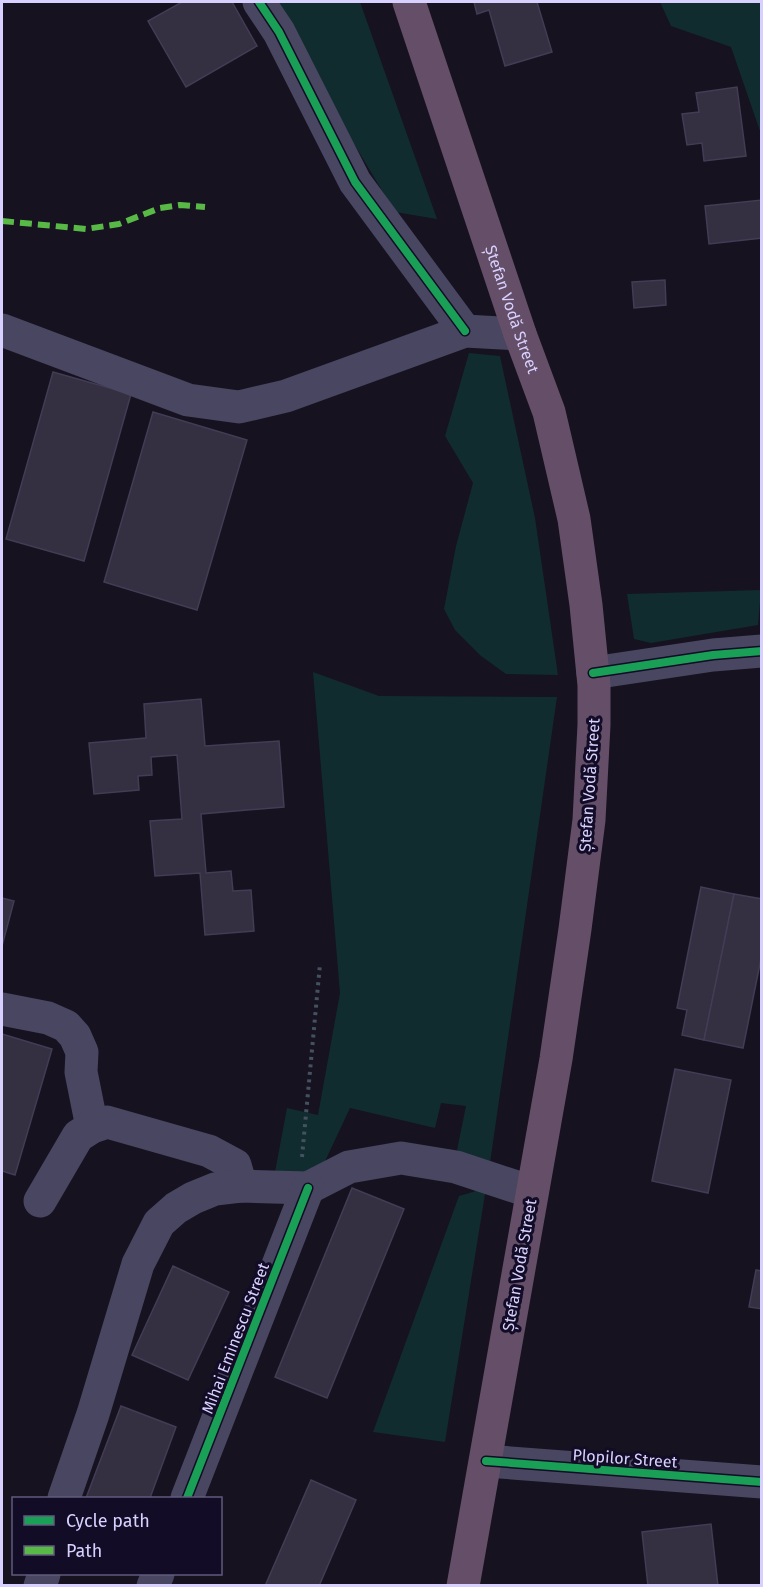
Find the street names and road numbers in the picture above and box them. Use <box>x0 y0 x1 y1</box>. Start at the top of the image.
street label: Ștefan Vodă Street <box>480 243 543 376</box>
street label: Ștefan Vodă Street <box>575 717 605 853</box>
street label: Ștefan Vodă Street <box>498 1197 542 1333</box>
street label: Mihai Eminescu Street <box>198 1260 273 1416</box>
street label: Plopilor Street <box>572 1445 678 1472</box>

